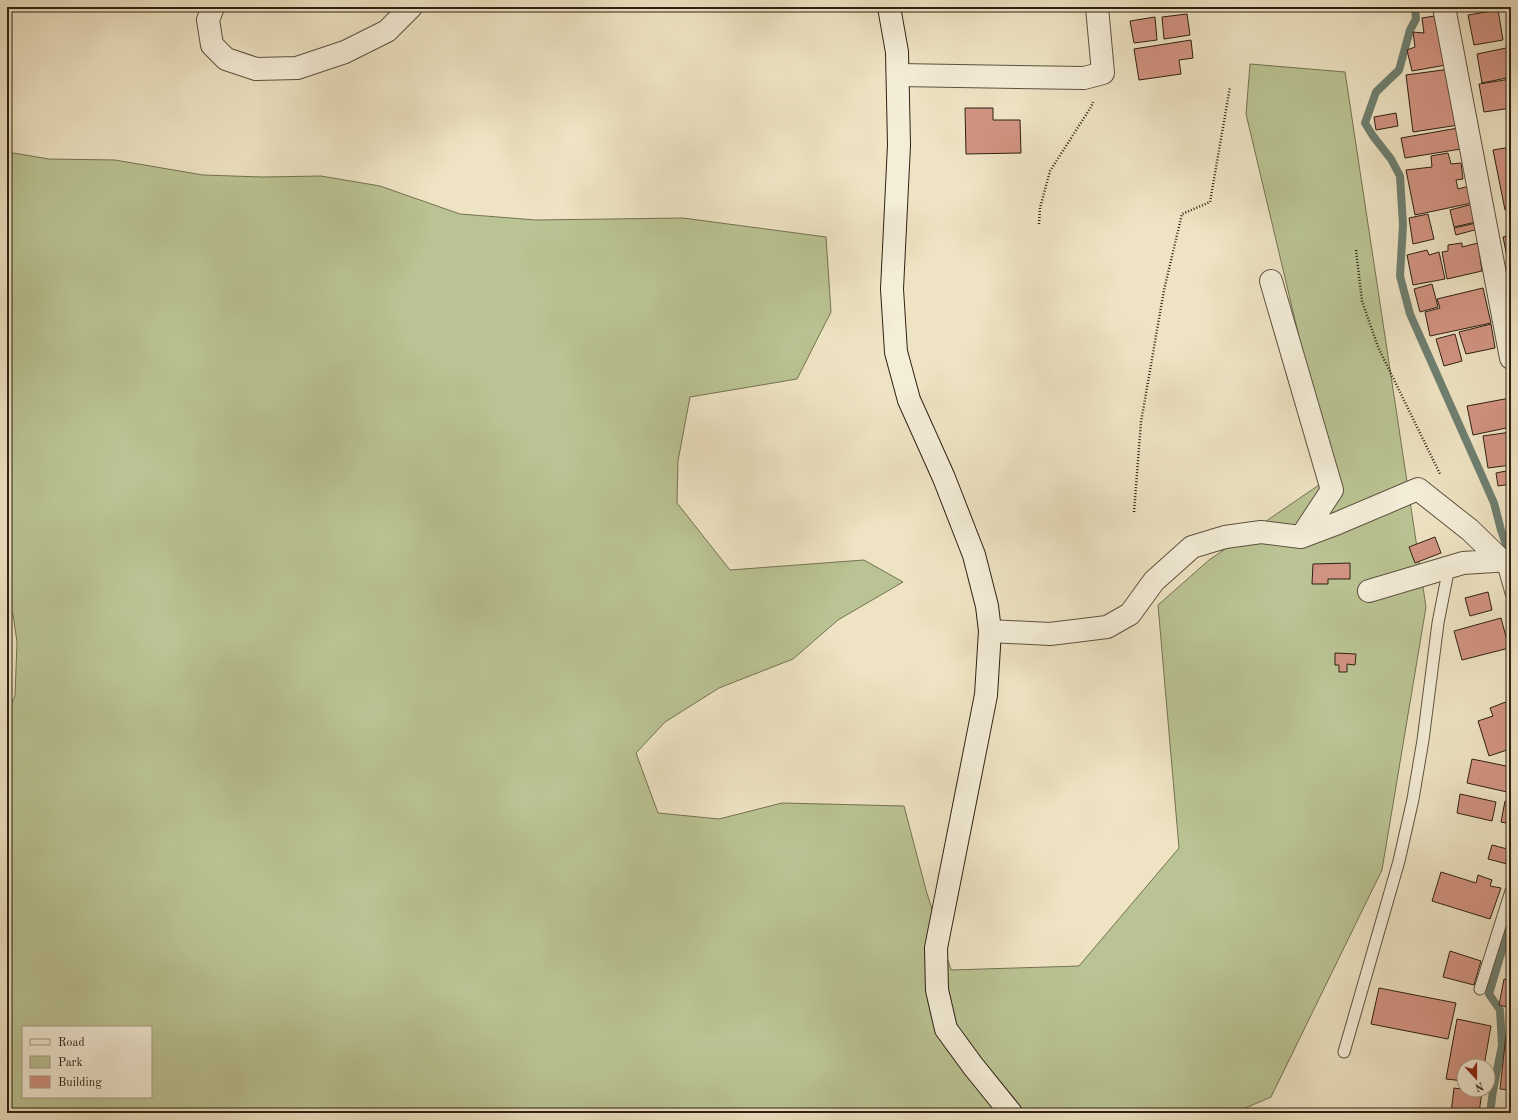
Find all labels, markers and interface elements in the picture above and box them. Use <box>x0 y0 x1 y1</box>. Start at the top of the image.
legend <box>22 1026 152 1098</box>
text: Road <box>58 1037 85 1049</box>
text: Park <box>58 1057 83 1069</box>
north arrow <box>1456 1058 1496 1098</box>
text: Building <box>58 1077 102 1089</box>
text: N <box>1473 1079 1485 1093</box>

